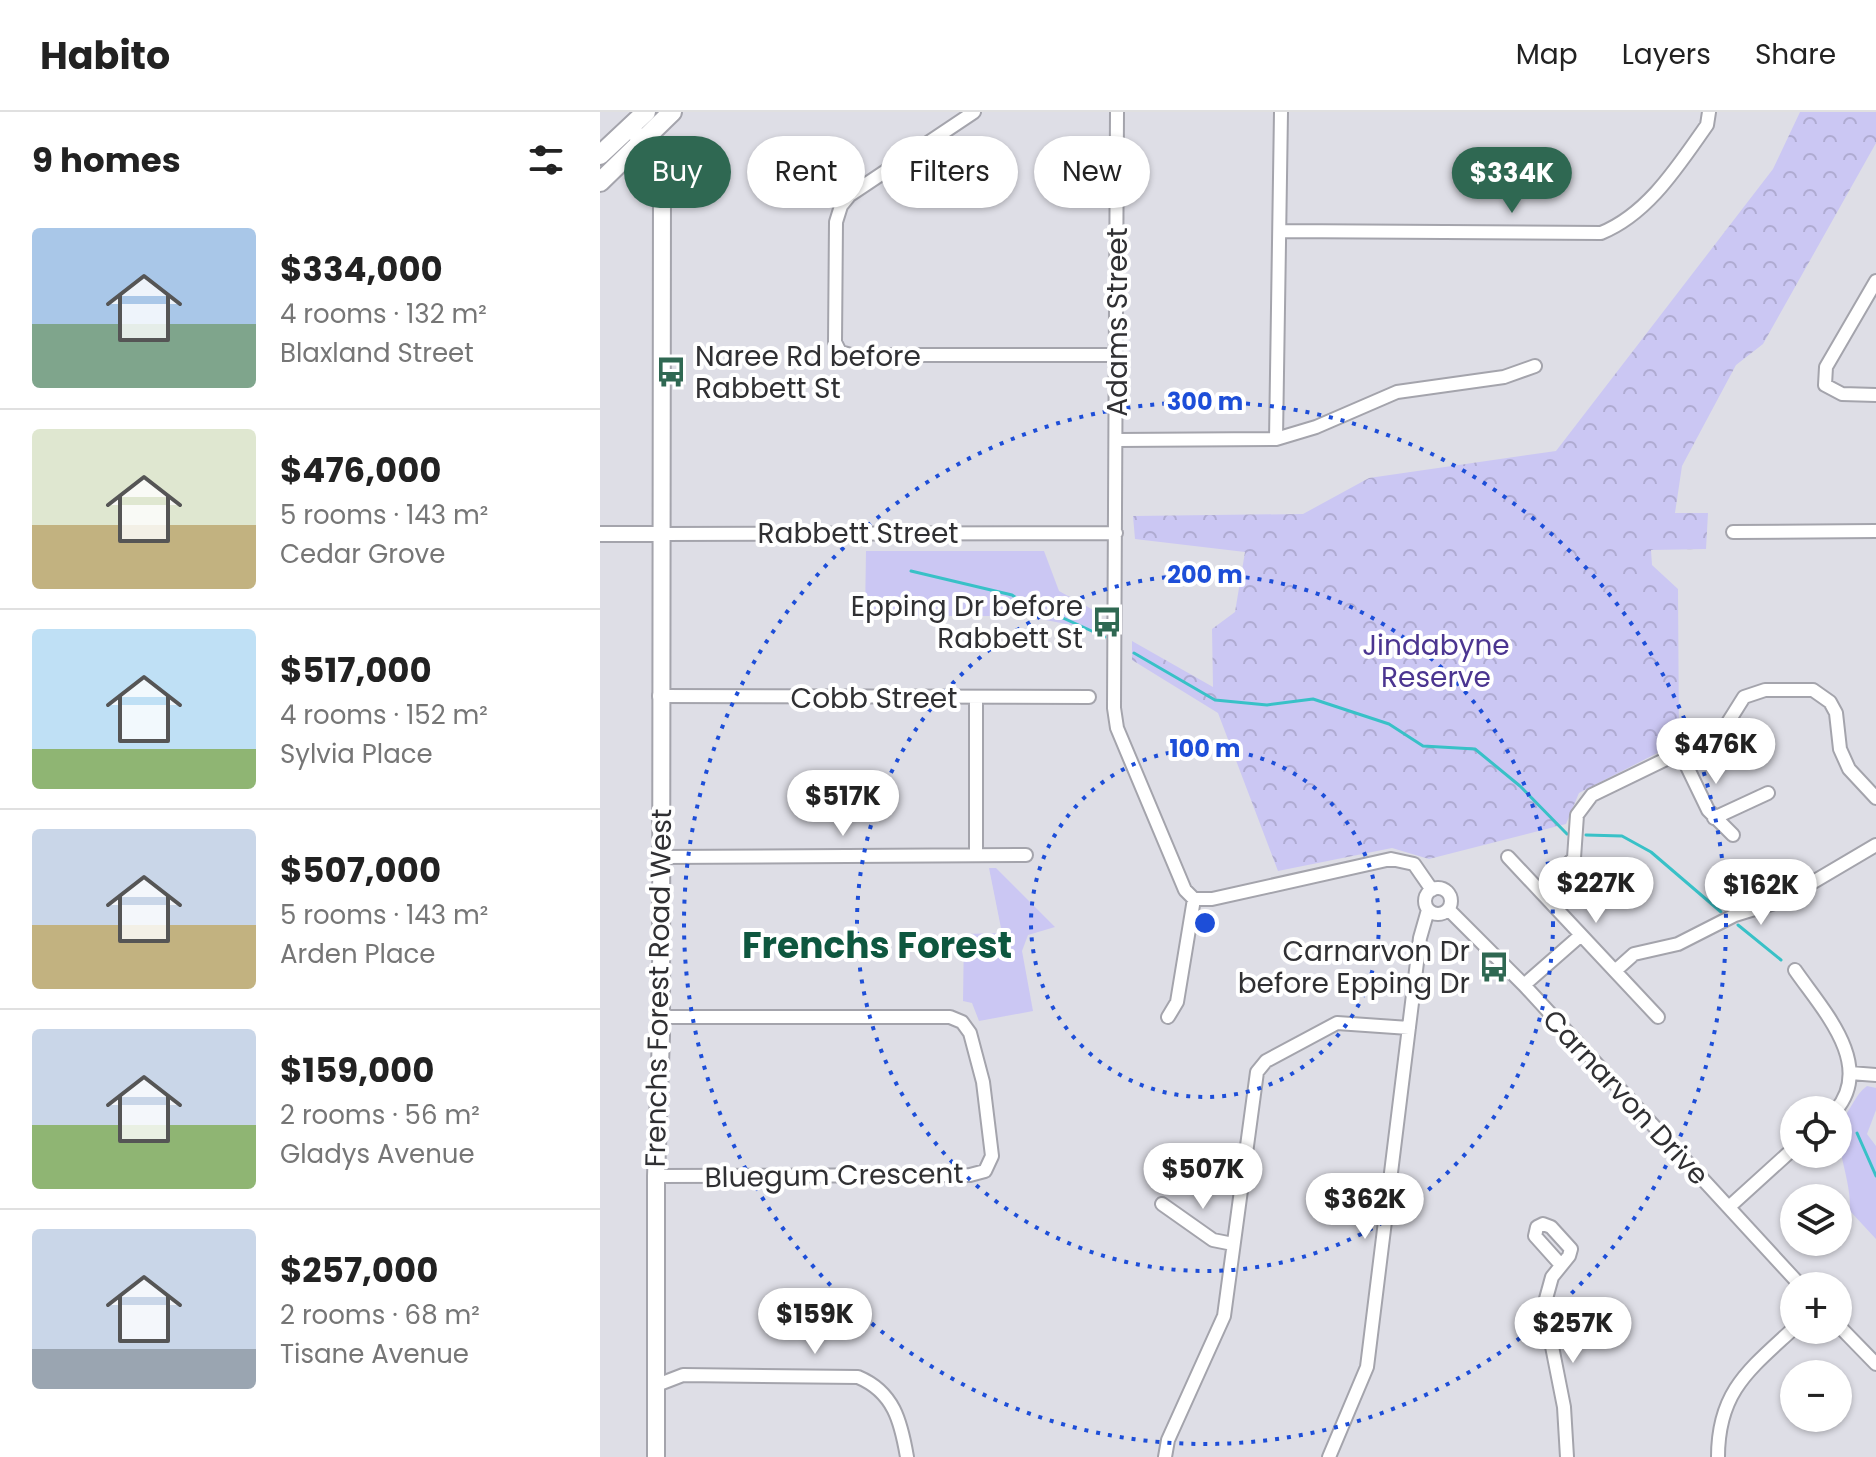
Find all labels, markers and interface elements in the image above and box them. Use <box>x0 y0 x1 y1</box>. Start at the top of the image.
text: Habito <box>40 29 170 82</box>
text: Map <box>1516 35 1578 74</box>
text: Layers <box>1622 35 1711 74</box>
text: Share <box>1755 35 1836 74</box>
text: 9 homes <box>32 136 181 184</box>
chip: Buy <box>624 136 731 208</box>
chip: Rent <box>747 136 865 208</box>
chip: Filters <box>881 136 1018 208</box>
chip: New <box>1034 136 1150 208</box>
icon: filters <box>524 138 568 182</box>
pin: $334K <box>1456 147 1568 215</box>
text: $334K <box>1470 155 1554 191</box>
street label: Adams Street <box>1098 227 1137 417</box>
text: $334,000 <box>280 245 443 293</box>
icon: home <box>96 260 192 356</box>
text: 4 rooms · 132 m² <box>280 296 487 332</box>
text: Blaxland Street <box>280 335 474 371</box>
place label: Naree Rd before Rabbett St <box>695 337 921 408</box>
bus stop icon: Naree Rd before Rabbett St <box>654 355 688 389</box>
text: 300 m <box>1167 385 1243 418</box>
text: $476,000 <box>280 446 442 494</box>
icon: home <box>96 461 192 557</box>
text: 5 rooms · 143 m² <box>280 497 488 533</box>
street label: Rabbett Street <box>757 514 959 553</box>
text: Cedar Grove <box>280 536 445 572</box>
text: 200 m <box>1167 558 1243 591</box>
place label: Epping Dr before Rabbett St <box>851 587 1083 658</box>
bus stop icon: Epping Dr before Rabbett St <box>1090 605 1124 639</box>
park label: Jindabyne Reserve <box>1362 626 1510 697</box>
text: $517,000 <box>280 646 432 694</box>
icon: home <box>96 661 192 757</box>
street label: Cobb Street <box>791 679 957 718</box>
text: 4 rooms · 152 m² <box>280 697 488 733</box>
pin: $476K <box>1660 718 1772 786</box>
text: $476K <box>1674 726 1758 762</box>
text: 100 m <box>1170 732 1240 765</box>
text: Sylvia Place <box>280 736 433 772</box>
pin: $517K <box>787 770 899 838</box>
text: $517K <box>805 778 881 814</box>
street label: Frenchs Forest Road West <box>636 808 681 1168</box>
text: $507,000 <box>280 846 441 894</box>
pin: $227K <box>1540 857 1652 925</box>
pin: $162K <box>1705 859 1817 927</box>
icon: home <box>96 861 192 957</box>
text: $227K <box>1557 865 1635 901</box>
text: $162K <box>1723 867 1799 903</box>
text: 5 rooms · 143 m² <box>280 897 488 933</box>
centre of rings <box>1191 909 1219 937</box>
district label: Frenchs Forest <box>742 920 1012 971</box>
place label: Carnarvon Dr before Epping Dr <box>1238 932 1470 1003</box>
text: Arden Place <box>280 936 435 972</box>
bus stop icon: Carnarvon Dr before Epping Dr <box>1477 950 1511 984</box>
street label: Carnarvon Drive <box>1534 1001 1717 1194</box>
text: $159,000 <box>280 1046 434 1094</box>
icon: home <box>96 1061 192 1157</box>
map controls <box>1780 1096 1852 1432</box>
button: locate <box>1780 1096 1852 1168</box>
text: 2 rooms · 56 m² <box>280 1097 480 1133</box>
text: Gladys Avenue <box>280 1136 475 1172</box>
pin: $507K <box>1147 1143 1259 1211</box>
text: $507K <box>1162 1151 1245 1187</box>
street label: Bluegum Crescent <box>704 1154 964 1197</box>
pin: $362K <box>1309 1173 1421 1241</box>
text: $362K <box>1324 1181 1406 1217</box>
button: layers <box>1780 1184 1852 1256</box>
text: $257,000 <box>280 1246 438 1294</box>
icon: home <box>96 1261 192 1357</box>
button: + <box>1780 1272 1852 1344</box>
pin: $159K <box>759 1288 871 1356</box>
text: $159K <box>776 1296 854 1332</box>
text: 2 rooms · 68 m² <box>280 1297 480 1333</box>
pin: $257K <box>1517 1297 1629 1365</box>
text: $257K <box>1533 1305 1613 1341</box>
text: Tisane Avenue <box>280 1336 469 1372</box>
button: − <box>1780 1360 1852 1432</box>

